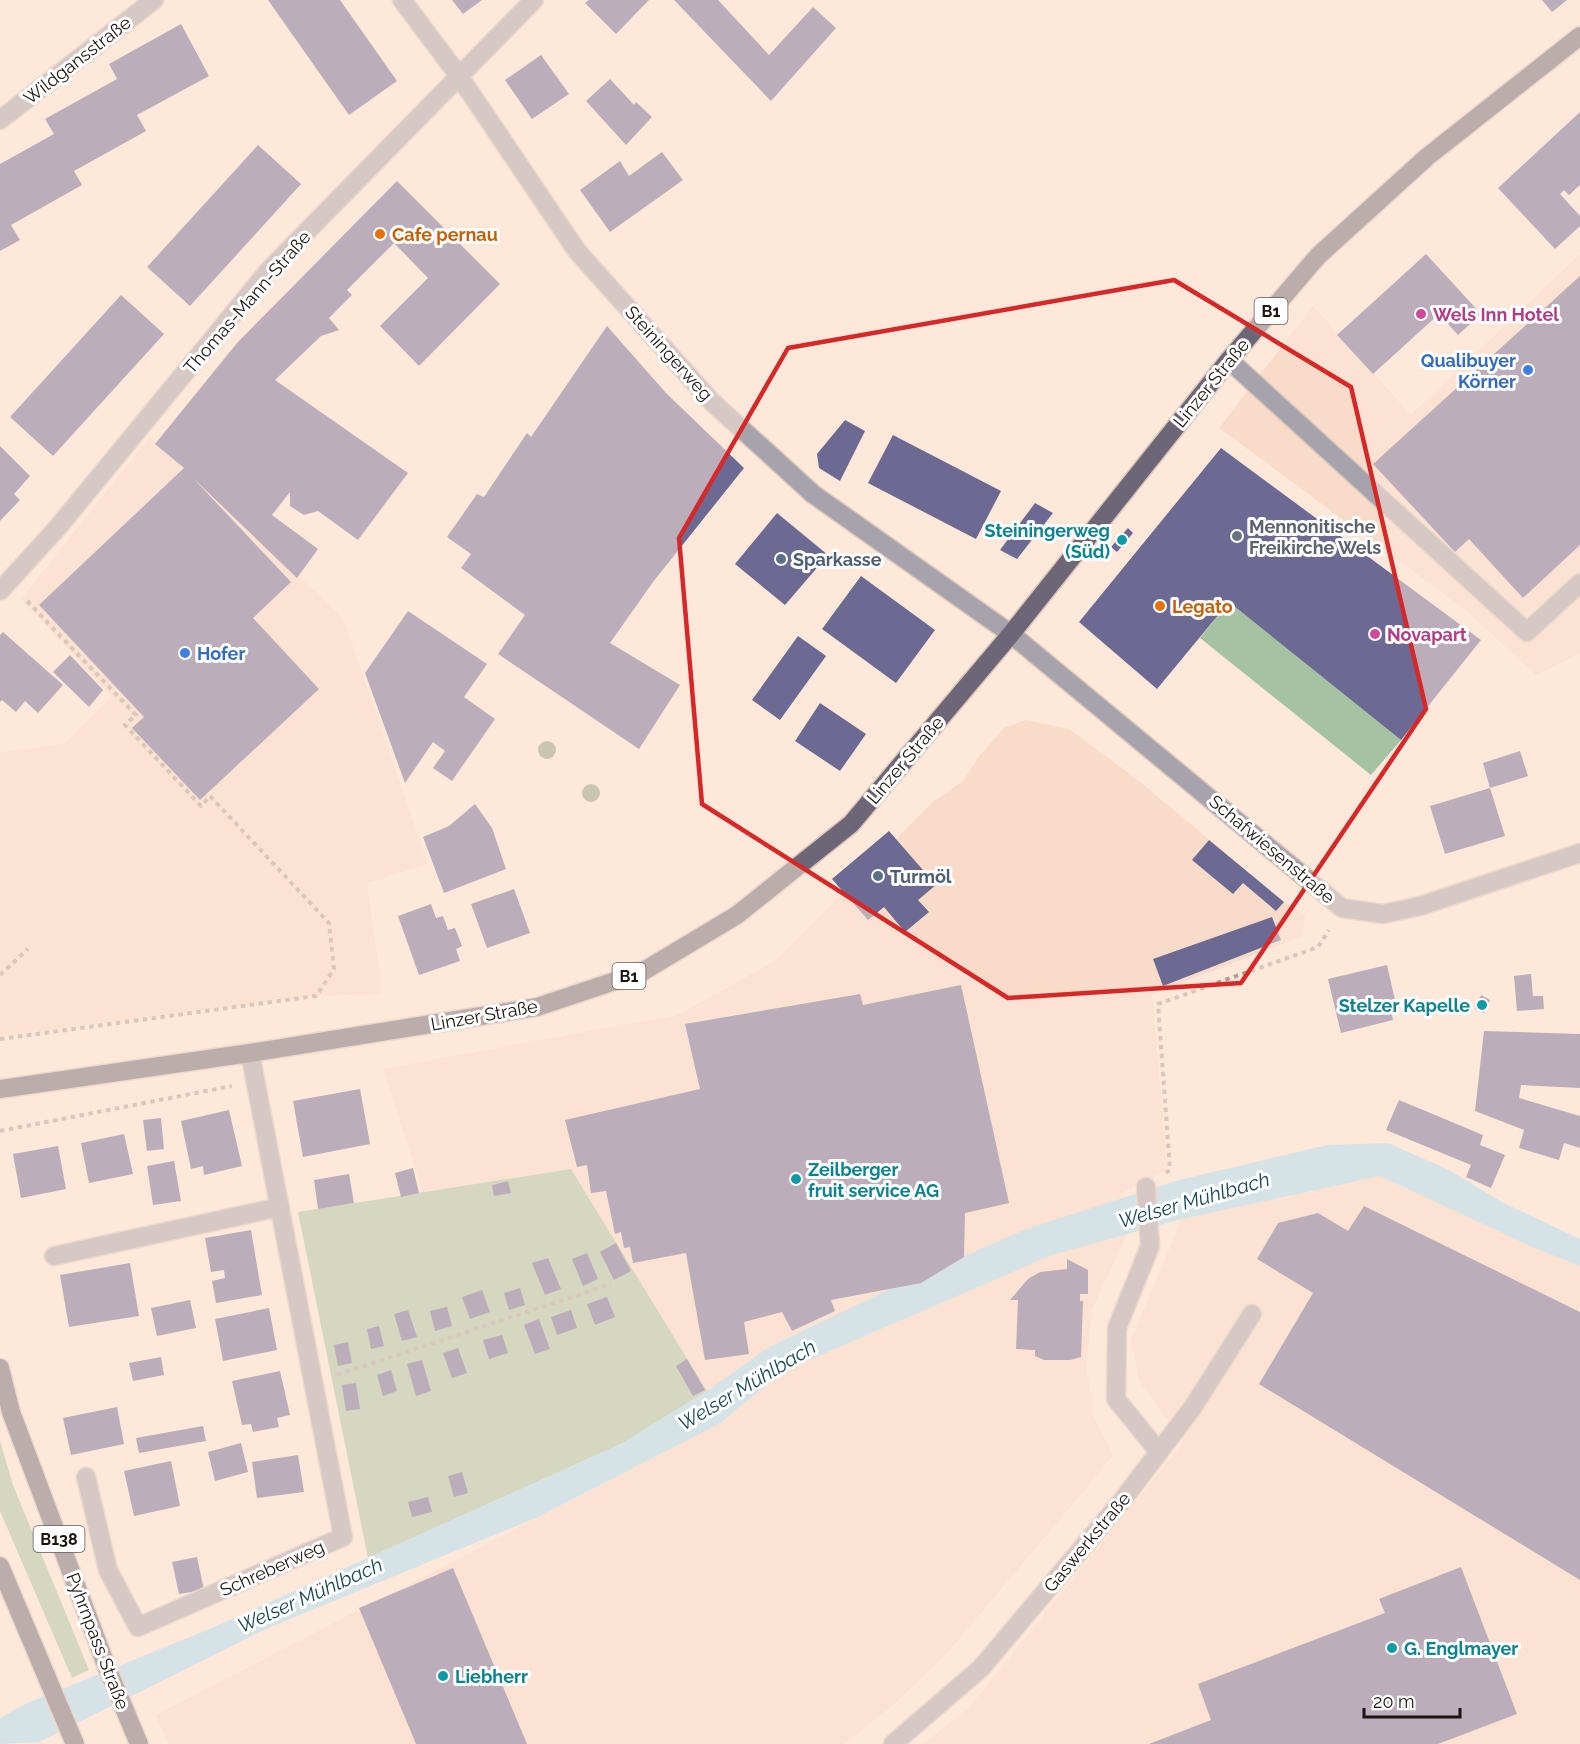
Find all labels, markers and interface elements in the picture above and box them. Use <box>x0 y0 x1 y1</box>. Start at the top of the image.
street label: Wildgansstraße <box>19 11 135 108</box>
place label: Cafe pernau <box>392 224 498 245</box>
street label: Thomas-Mann-Straße <box>179 226 315 378</box>
marker: Cafe pernau <box>373 227 387 241</box>
road number: B1 <box>1254 298 1288 324</box>
street label: Steiningerweg <box>621 301 717 405</box>
place label: Wels Inn Hotel <box>1433 304 1559 325</box>
marker: Wels Inn Hotel <box>1414 307 1428 321</box>
street label: Linzer Straße <box>1169 334 1253 432</box>
place label: Qualibuyer Körner <box>1421 350 1516 392</box>
marker: Qualibuyer Körner <box>1521 363 1535 377</box>
place label: Mennonitische Freikirche Wels <box>1249 516 1381 558</box>
place label: Steiningerweg (Süd) <box>985 520 1110 562</box>
marker: Mennonitische Freikirche Wels <box>1230 529 1244 543</box>
marker: Steiningerweg (Süd) <box>1115 533 1129 547</box>
place label: Sparkasse <box>793 549 882 570</box>
marker: Sparkasse <box>774 552 788 566</box>
place label: Legato <box>1172 596 1233 617</box>
marker: Legato <box>1153 599 1167 613</box>
place label: Novapart <box>1387 624 1467 645</box>
marker: Novapart <box>1368 627 1382 641</box>
place label: Hofer <box>197 643 245 664</box>
marker: Hofer <box>178 646 192 660</box>
street label: Linzer Straße <box>862 712 948 808</box>
street label: Schafwiesenstraße <box>1205 790 1339 908</box>
place label: Turmöl <box>890 866 952 887</box>
marker: Turmöl <box>871 869 885 883</box>
road number: B1 <box>612 963 646 989</box>
street label: Linzer Straße <box>429 995 539 1035</box>
place label: Stelzer Kapelle <box>1339 995 1470 1016</box>
marker: Stelzer Kapelle <box>1475 998 1489 1012</box>
place label: Zeilberger fruit service AG <box>808 1159 939 1201</box>
water label: Welser Mühlbach <box>1116 1167 1272 1233</box>
marker: Zeilberger fruit service AG <box>789 1172 803 1186</box>
water label: Welser Mühlbach <box>674 1334 820 1436</box>
street label: Gaswerkstraße <box>1039 1488 1135 1596</box>
road number: B138 <box>34 1526 84 1552</box>
street label: Schreberweg <box>217 1536 327 1600</box>
water label: Welser Mühlbach <box>234 1552 386 1638</box>
street label: Pyhrnpass Straße <box>62 1570 134 1713</box>
place label: G. Englmayer <box>1404 1638 1518 1659</box>
marker: G. Englmayer <box>1385 1641 1399 1655</box>
place label: Liebherr <box>455 1666 528 1687</box>
marker: Liebherr <box>436 1669 450 1683</box>
scale bar <box>1364 1681 1460 1719</box>
text: 20 m <box>1373 1691 1415 1712</box>

